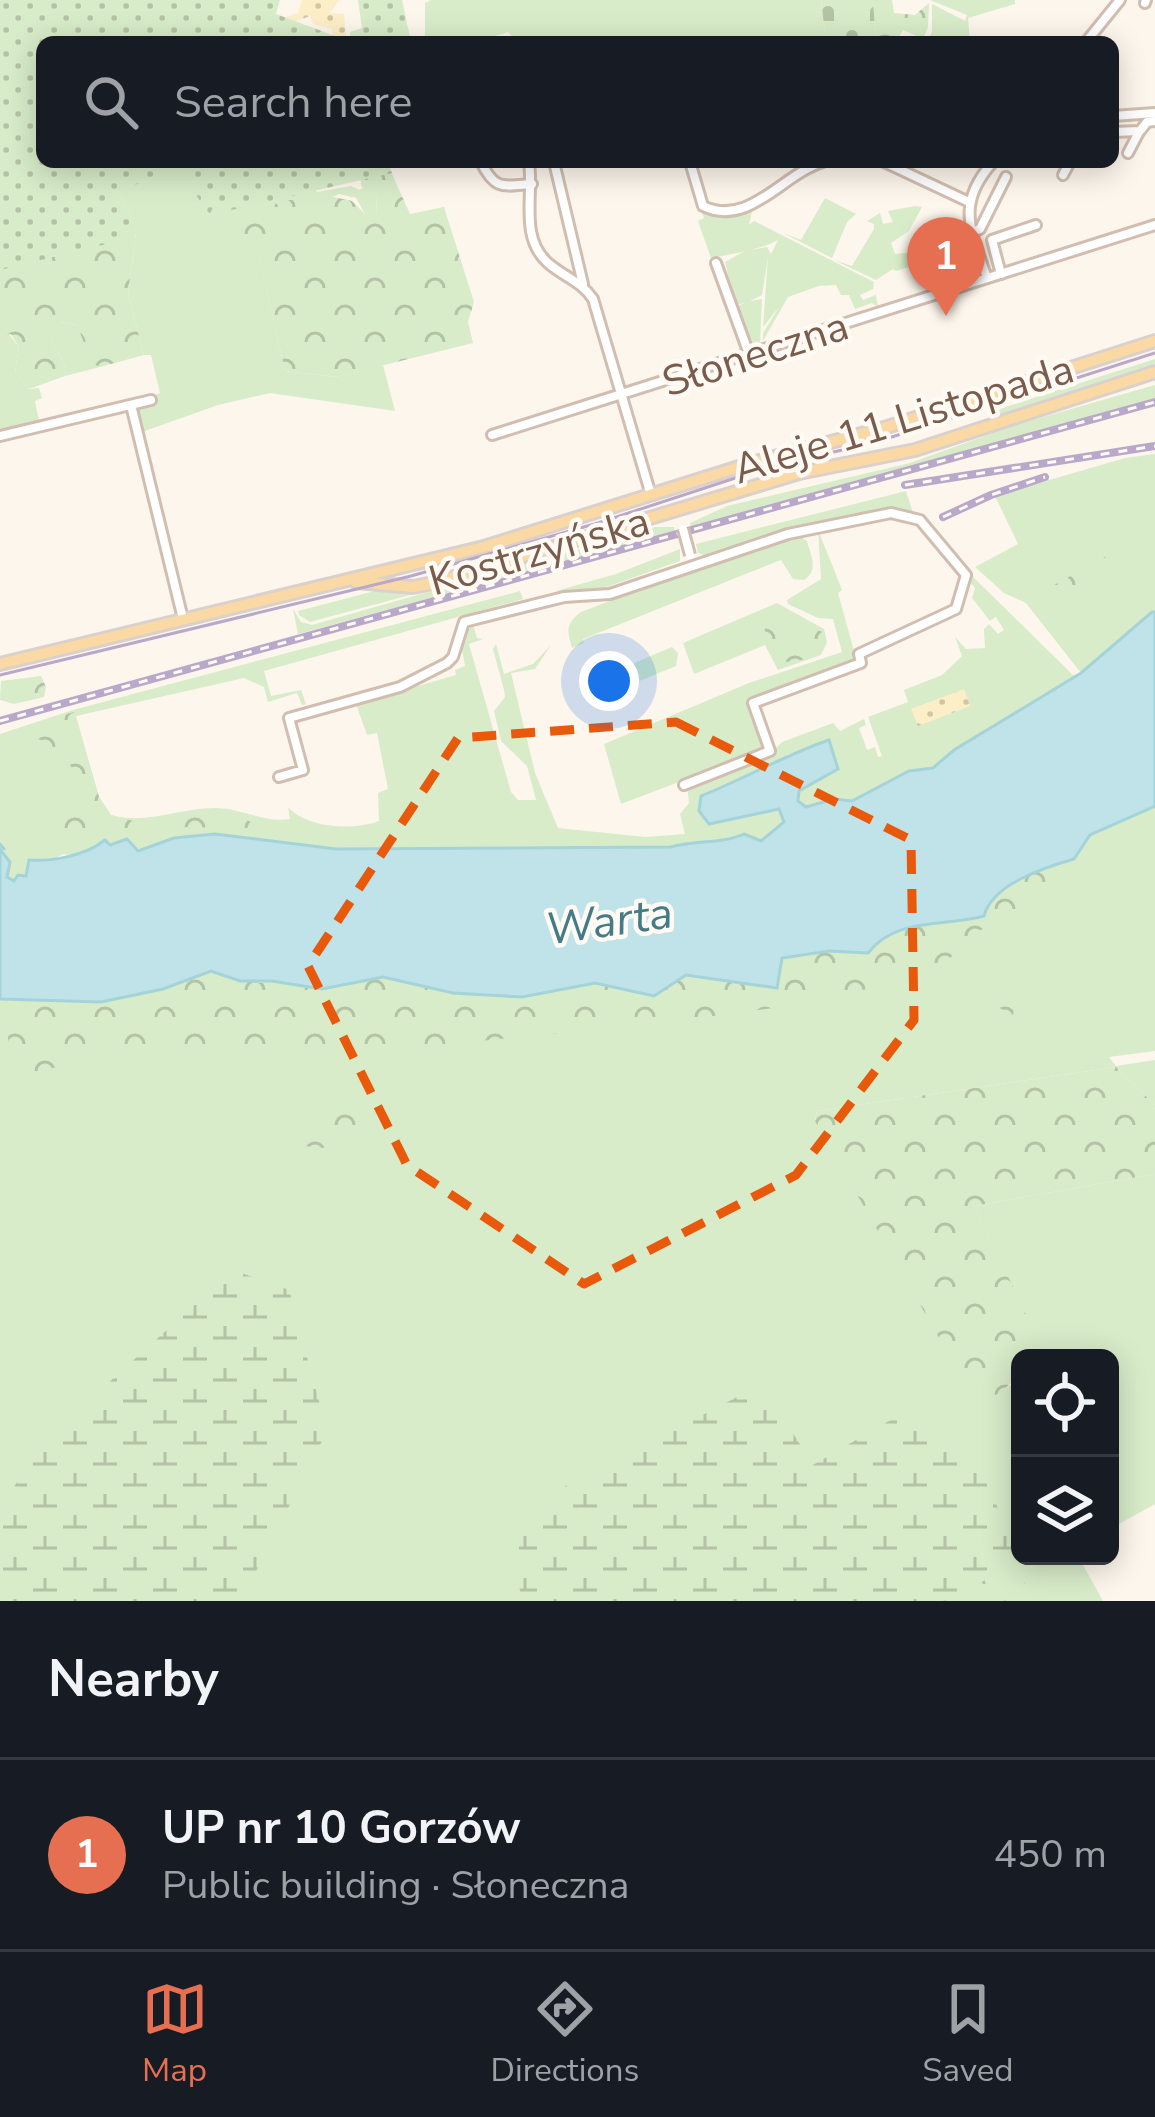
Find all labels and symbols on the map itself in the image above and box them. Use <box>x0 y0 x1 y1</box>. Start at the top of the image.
pin: 1 <box>907 217 985 316</box>
street label: Słoneczna <box>655 298 856 411</box>
street label: Aleje 11 Listopada <box>726 341 1081 498</box>
street label: Kostrzyńska <box>423 493 656 610</box>
your location <box>579 651 639 711</box>
water label: Warta <box>542 882 677 961</box>

